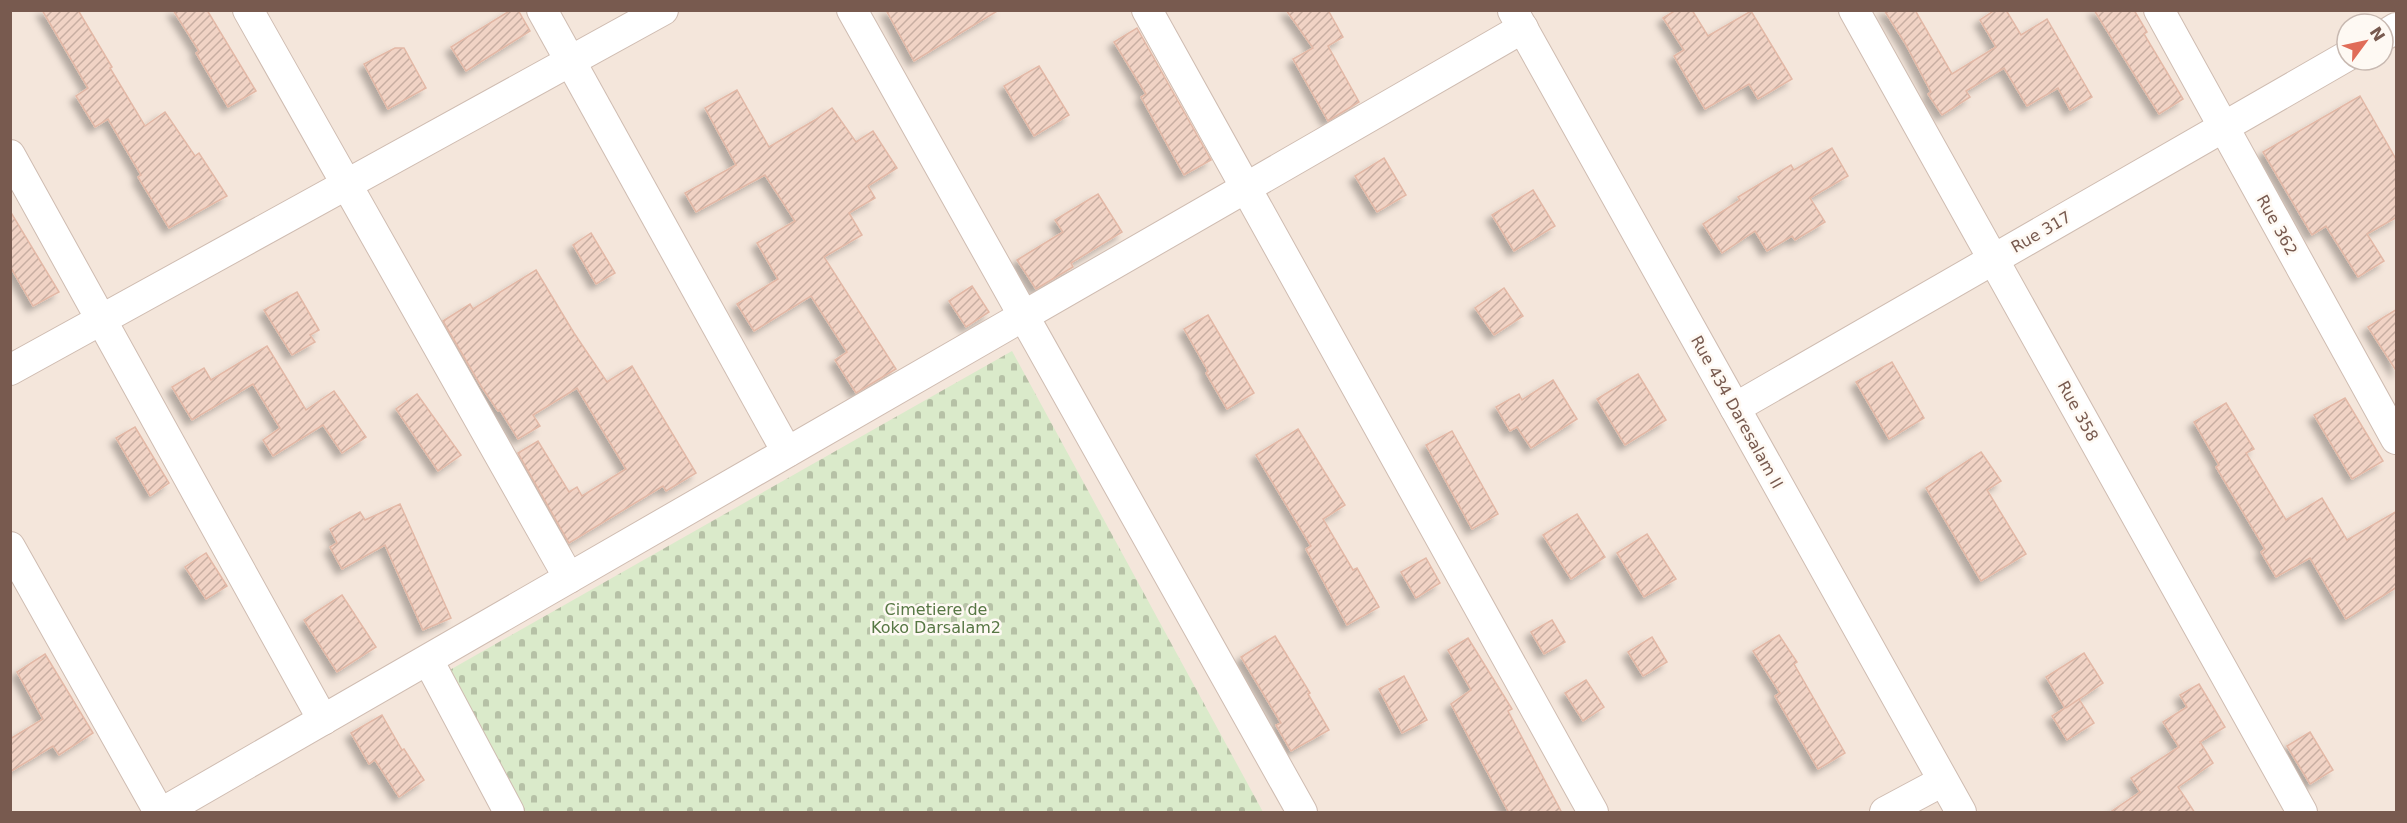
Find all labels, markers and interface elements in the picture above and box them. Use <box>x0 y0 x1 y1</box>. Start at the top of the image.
north arrow <box>2335 12 2395 72</box>
text: N <box>2366 23 2389 45</box>
street label: Rue 362 <box>2253 192 2301 258</box>
street label: Rue 317 <box>2008 207 2074 257</box>
street label: Rue 434 Daresalam II <box>1687 332 1787 492</box>
street label: Rue 358 <box>2054 378 2102 444</box>
park label: Cimetiere de Koko Darsalam2 <box>871 600 1001 637</box>

